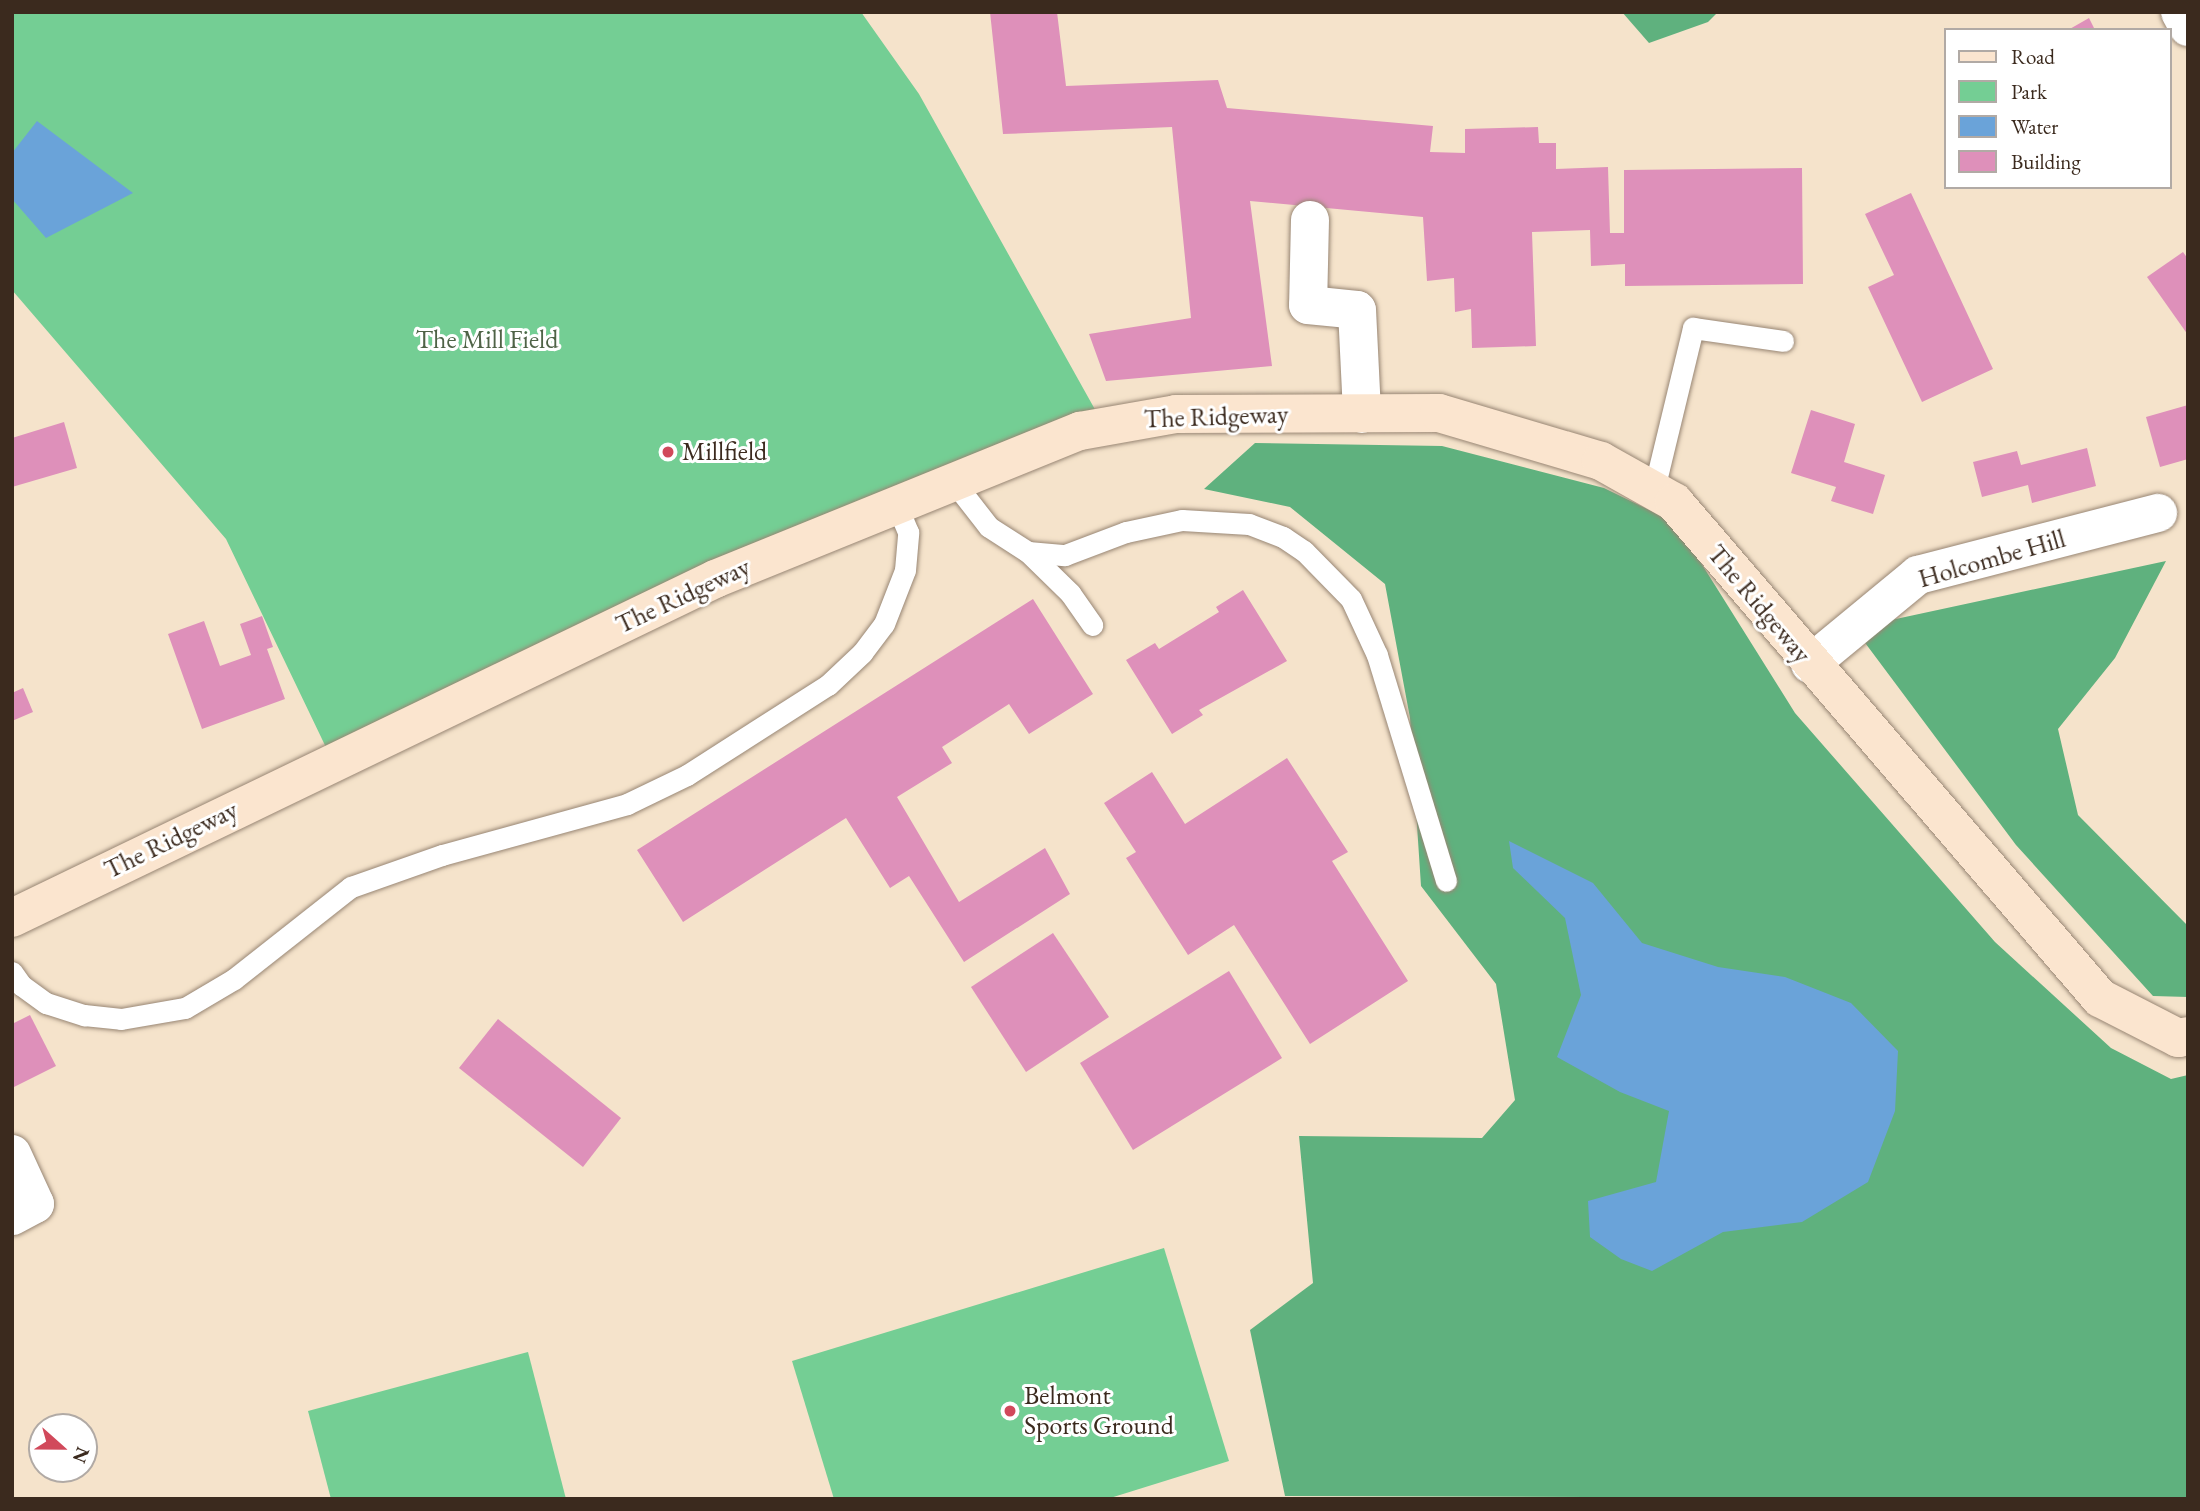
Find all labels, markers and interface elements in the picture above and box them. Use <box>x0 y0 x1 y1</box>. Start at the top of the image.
legend <box>1944 28 2172 189</box>
text: Road <box>2011 43 2055 70</box>
text: Park <box>2011 78 2047 105</box>
text: Water <box>2011 113 2058 140</box>
text: Building <box>2011 148 2081 175</box>
park label: The Mill Field <box>416 324 558 356</box>
street label: The Ridgeway <box>1143 399 1289 435</box>
place label: Millfield <box>682 436 767 468</box>
marker: Millfield <box>660 444 676 460</box>
street label: Holcombe Hill <box>1915 523 2069 595</box>
street label: The Ridgeway <box>1701 539 1817 669</box>
street label: The Ridgeway <box>611 551 755 641</box>
street label: The Ridgeway <box>99 794 243 886</box>
place label: Belmont Sports Ground <box>1024 1380 1174 1442</box>
marker: Belmont Sports Ground <box>1002 1403 1018 1419</box>
north arrow <box>28 1413 98 1483</box>
text: N <box>67 1443 96 1467</box>

